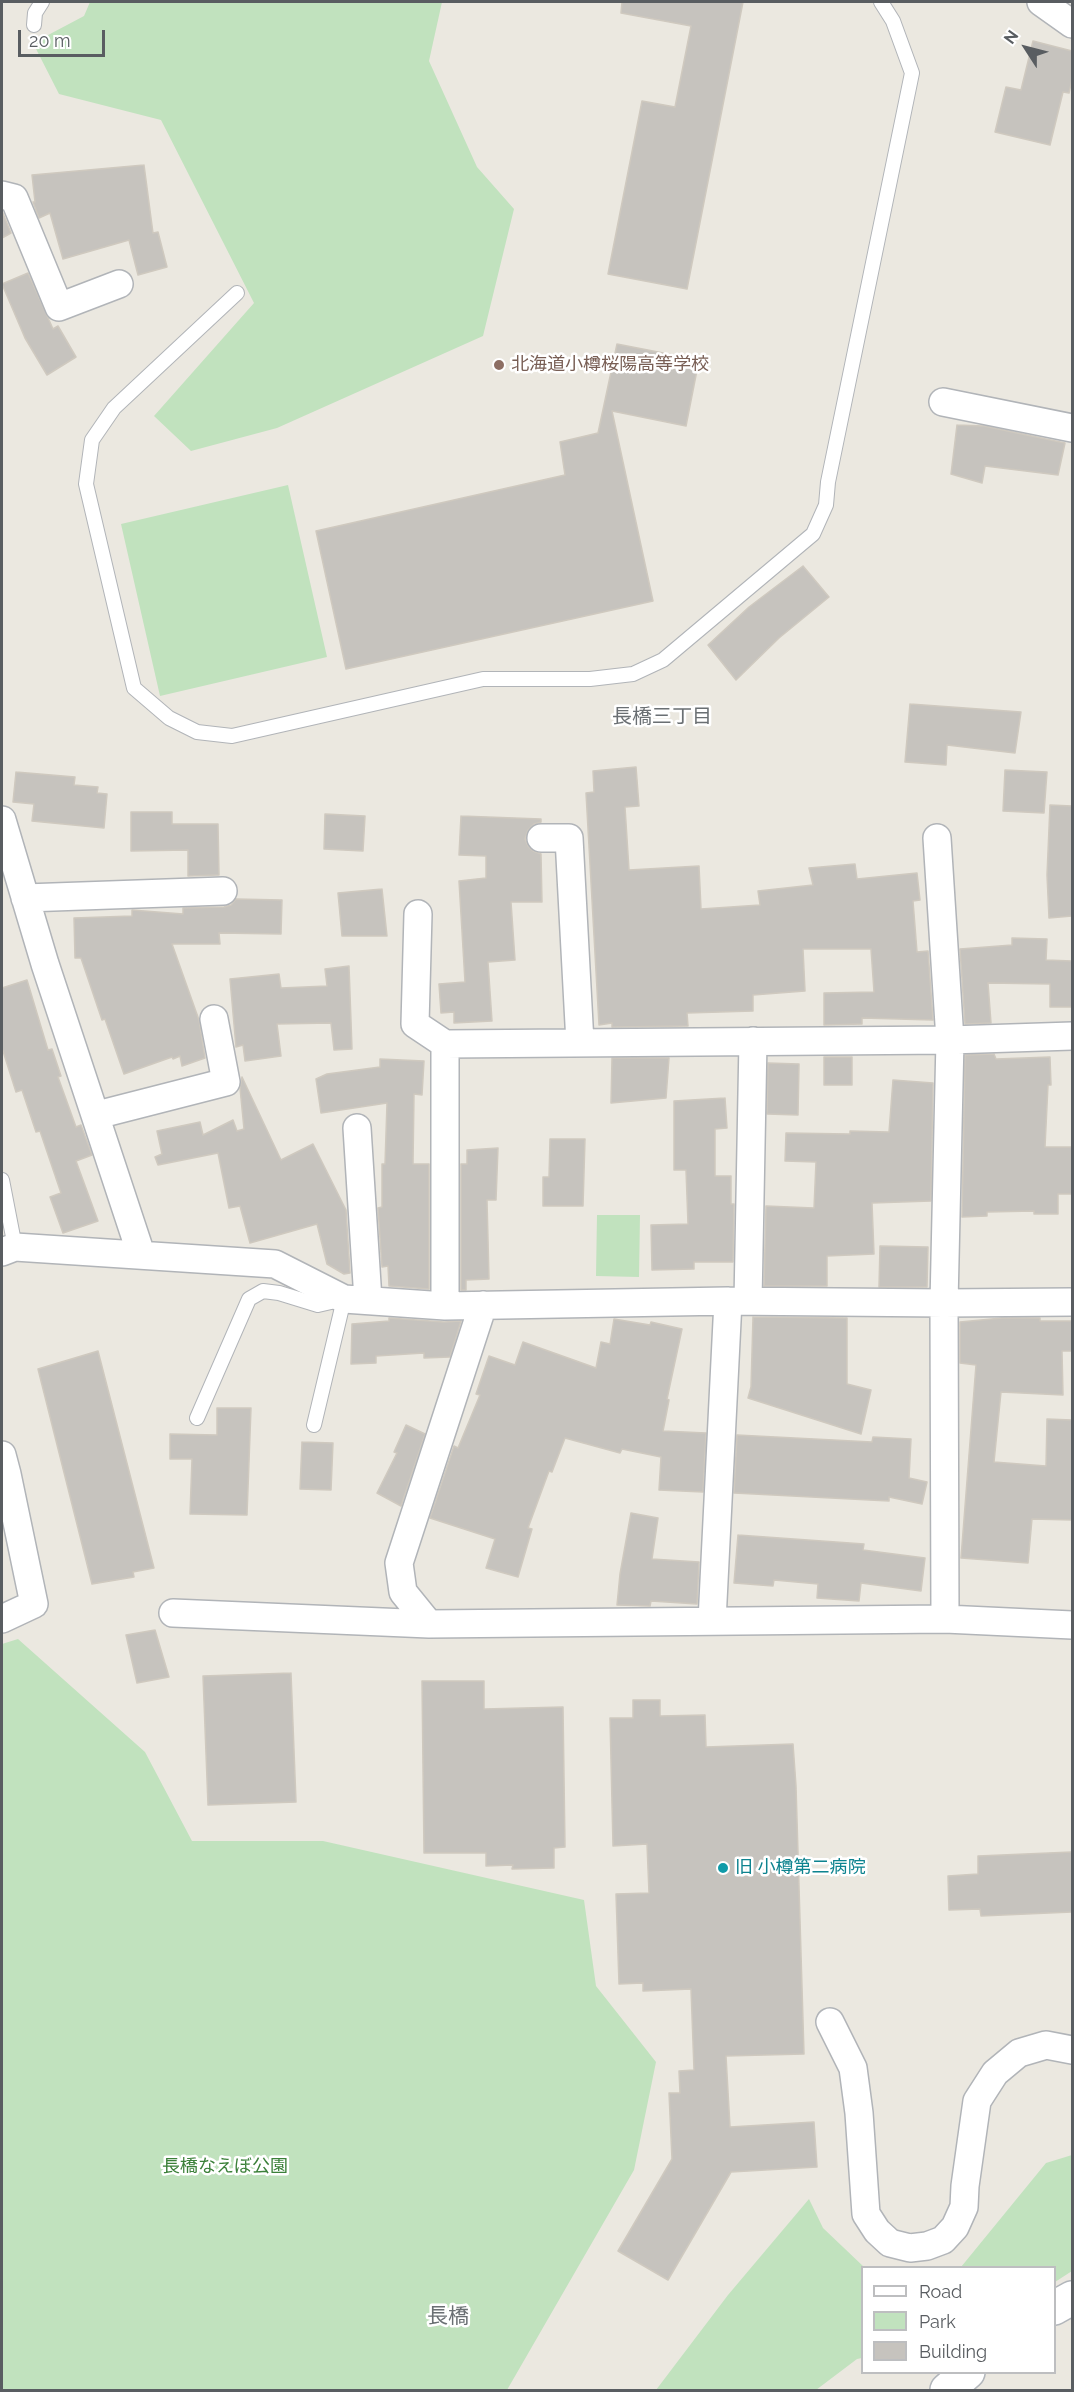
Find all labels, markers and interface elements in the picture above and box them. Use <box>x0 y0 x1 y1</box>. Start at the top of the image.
scale bar <box>21 18 108 56</box>
north arrow <box>996 18 1056 78</box>
text: N <box>1000 27 1022 48</box>
text: 20 m <box>29 30 71 51</box>
place label: 北海道小樽桜陽高等学校 <box>511 354 709 376</box>
marker: 北海道小樽桜陽高等学校 <box>492 358 506 372</box>
district label: 長橋三丁目 <box>612 705 712 729</box>
place label: 旧 小樽第二病院 <box>735 1857 866 1879</box>
marker: 旧 小樽第二病院 <box>716 1861 730 1875</box>
park label: 長橋なえぼ公園 <box>162 2156 288 2178</box>
legend <box>861 2266 1056 2374</box>
text: Road <box>919 2281 962 2302</box>
district label: 長橋 <box>427 2304 469 2330</box>
text: Park <box>919 2311 956 2332</box>
text: Building <box>919 2341 987 2362</box>

